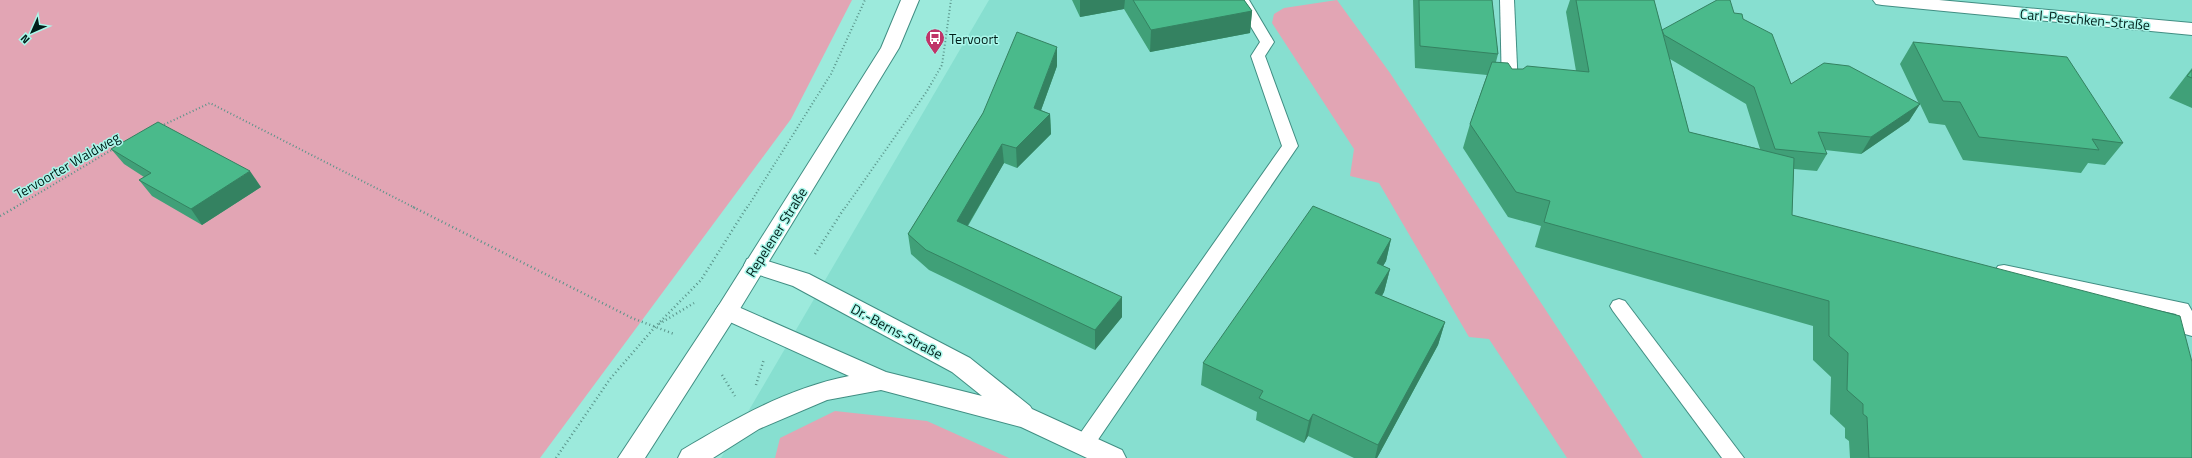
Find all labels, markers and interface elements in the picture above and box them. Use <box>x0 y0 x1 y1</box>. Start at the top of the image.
street label: Carl-Peschken-Straße <box>2019 3 2151 35</box>
north arrow <box>12 12 52 52</box>
bus stop icon: Tervoort <box>924 27 946 55</box>
place label: Tervoort <box>949 28 998 49</box>
text: N <box>17 31 33 47</box>
street label: Tervoorter Waldweg <box>10 126 124 204</box>
street label: Repelener Straße <box>740 183 812 281</box>
street label: Dr.-Berns-Straße <box>847 298 947 364</box>

